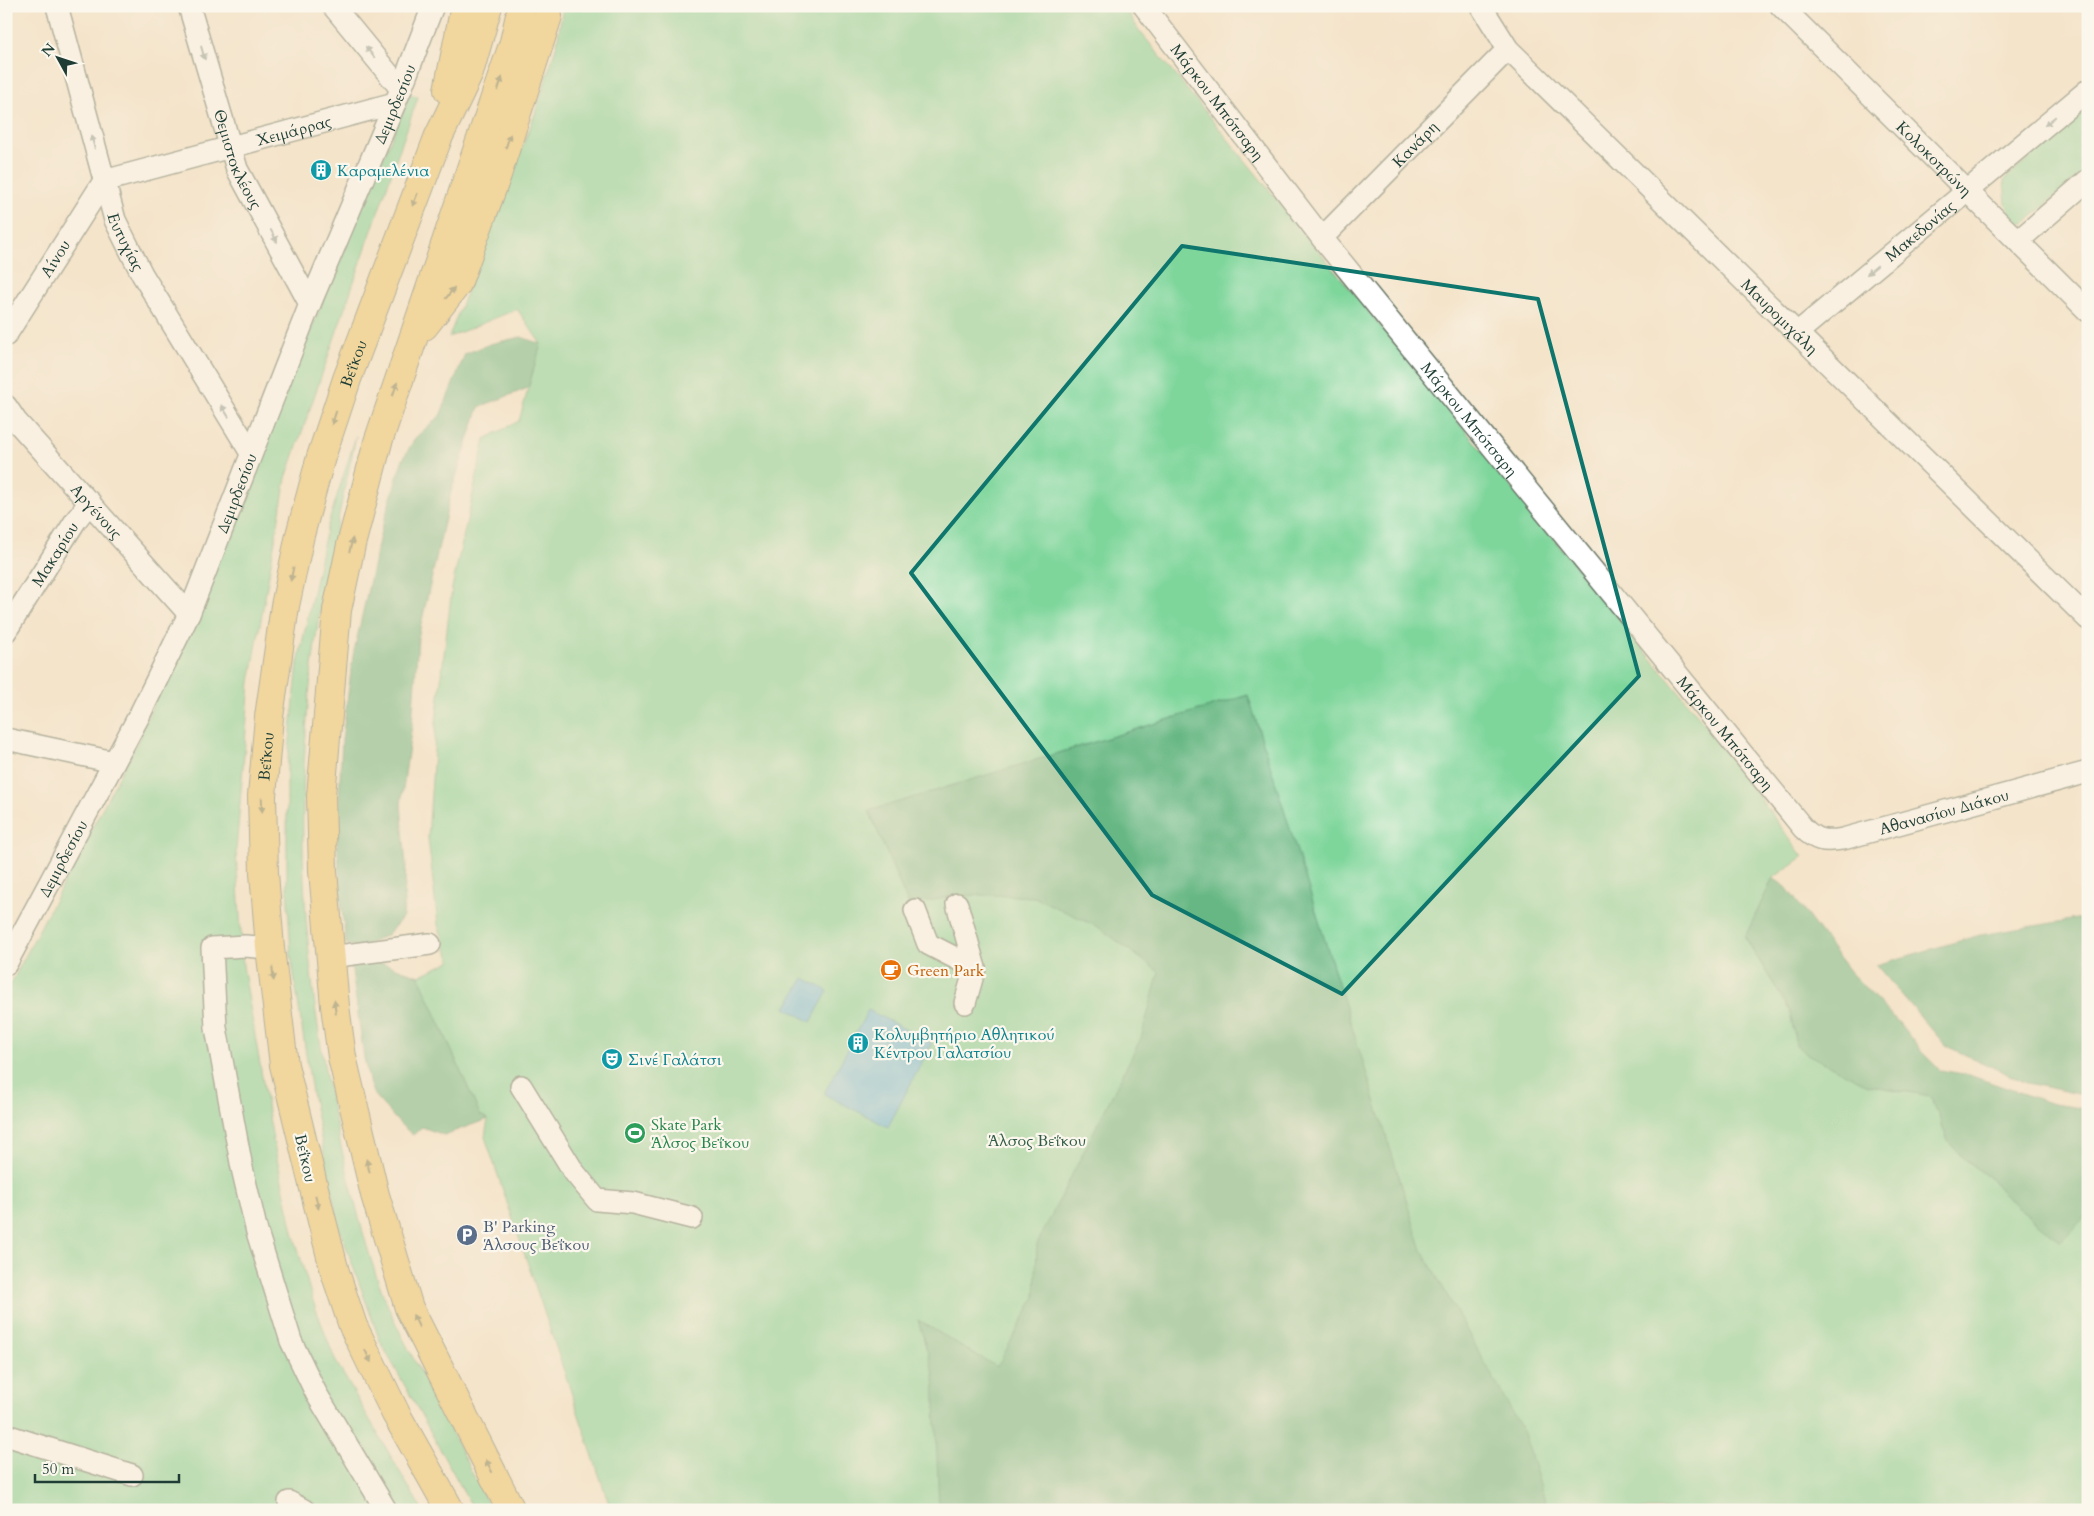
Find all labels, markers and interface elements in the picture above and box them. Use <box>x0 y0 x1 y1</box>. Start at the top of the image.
north arrow <box>32 32 82 82</box>
text: N <box>37 39 60 61</box>
street label: Μάρκου Μπότσαρη <box>1165 40 1269 166</box>
one-way arrow <box>199 46 207 61</box>
one-way arrow <box>364 46 375 59</box>
street label: Δεμιρδεσίου <box>369 61 421 147</box>
one-way arrow <box>496 76 504 91</box>
street label: Θεμιστοκλέους <box>208 107 267 214</box>
street label: Χειμάρρας <box>254 111 334 152</box>
one-way arrow <box>2045 115 2057 127</box>
street label: Κολοκοτρώνη <box>1891 116 1976 202</box>
street label: Κανάρη <box>1387 117 1443 173</box>
one-way arrow <box>89 134 97 149</box>
one-way arrow <box>504 134 512 149</box>
building icon: Καραμελένια <box>309 158 333 182</box>
place label: Καραμελένια <box>337 160 429 182</box>
one-way arrow <box>411 192 418 207</box>
street label: Μακεδονίας <box>1880 195 1961 267</box>
street label: Ευτυχίας <box>102 211 149 275</box>
one-way arrow <box>269 230 278 243</box>
street label: Αίνου <box>35 236 76 282</box>
one-way arrow <box>1866 265 1879 276</box>
street label: Μαυρομιχάλη <box>1736 274 1823 360</box>
one-way arrow <box>445 286 455 299</box>
street label: Βεΐκου <box>335 337 373 390</box>
street label: Μάρκου Μπότσαρη <box>1415 358 1522 482</box>
one-way arrow <box>392 381 400 396</box>
one-way arrow <box>221 405 230 418</box>
one-way arrow <box>330 410 337 425</box>
street label: Δεμιρδεσίου <box>212 450 263 536</box>
street label: Αργένους <box>65 479 127 544</box>
street label: Μακαρίου <box>27 518 84 591</box>
one-way arrow <box>347 538 355 553</box>
one-way arrow <box>288 567 296 582</box>
street label: Μάρκου Μπότσαρη <box>1671 672 1778 796</box>
street label: Βεΐκου <box>253 731 280 782</box>
street label: Αθανασίου Διάκου <box>1877 784 2011 841</box>
one-way arrow <box>259 797 267 813</box>
street label: Δεμιρδεσίου <box>34 816 93 901</box>
cafe icon: Green Park <box>879 958 903 982</box>
place label: Green Park <box>907 960 985 982</box>
one-way arrow <box>269 967 277 983</box>
one-way arrow <box>331 999 339 1015</box>
place label: Κολυμβητήριο Αθλητικού Κέντρου Γαλατσίου <box>874 1024 1055 1064</box>
building icon: Κολυμβητήριο Αθλητικού Κέντρου Γαλατσίου <box>846 1031 870 1055</box>
theatre icon: Σινέ Γαλάτσι <box>600 1047 624 1071</box>
place label: Σινέ Γαλάτσι <box>628 1049 722 1071</box>
place label: Skate Park Άλσος Βεΐκου <box>651 1114 749 1154</box>
sports icon: Skate Park Άλσος Βεΐκου <box>623 1121 647 1145</box>
park label: Άλσος Βεΐκου <box>988 1130 1086 1152</box>
street label: Βεΐκου <box>289 1132 321 1184</box>
one-way arrow <box>364 1159 372 1174</box>
one-way arrow <box>313 1195 321 1210</box>
place label: Β' Parking Άλσους Βεΐκου <box>483 1216 590 1256</box>
parking icon: Β' Parking Άλσους Βεΐκου <box>455 1223 479 1247</box>
one-way arrow <box>412 1314 420 1328</box>
one-way arrow <box>364 1349 372 1363</box>
scale bar <box>35 1451 179 1483</box>
text: 50 m <box>42 1459 74 1479</box>
one-way arrow <box>485 1459 493 1474</box>

